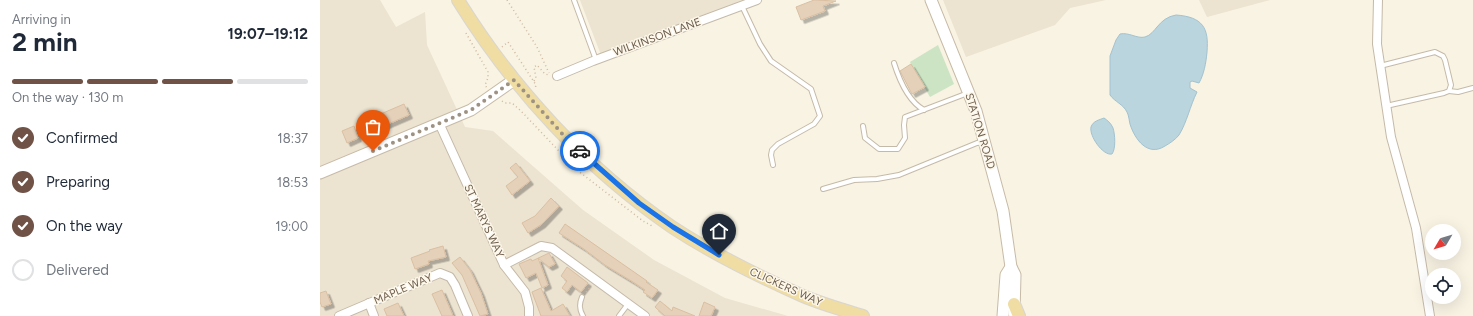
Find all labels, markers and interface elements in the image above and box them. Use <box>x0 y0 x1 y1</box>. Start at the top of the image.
text: Arriving in <box>12 12 71 27</box>
street label: WILKINSON LANE <box>611 15 703 59</box>
text: 19:07–19:12 <box>228 25 308 43</box>
text: 2 min <box>12 26 78 58</box>
text: On the way · 130 m <box>12 90 123 105</box>
street label: STATION ROAD <box>962 91 998 171</box>
pin <box>356 110 390 151</box>
icon: bag <box>362 116 384 138</box>
icon: check <box>12 127 34 149</box>
text: Confirmed <box>46 129 118 147</box>
text: 18:37 <box>277 131 308 146</box>
courier <box>560 131 600 171</box>
icon: car <box>569 140 591 162</box>
icon: check <box>12 171 34 193</box>
text: Preparing <box>46 173 110 191</box>
text: 18:53 <box>277 175 308 190</box>
street label: ST MARYS WAY <box>461 182 507 260</box>
pin <box>702 214 736 255</box>
icon: check <box>12 215 34 237</box>
text: On the way <box>46 217 123 235</box>
text: 19:00 <box>275 219 308 234</box>
icon: home <box>708 220 730 242</box>
north arrow <box>1425 224 1461 260</box>
map controls <box>1425 224 1461 304</box>
text: Delivered <box>46 261 109 279</box>
street label: CLICKERS WAY <box>748 265 825 309</box>
button: locate <box>1425 268 1461 304</box>
street label: MAPLE WAY <box>372 271 435 307</box>

